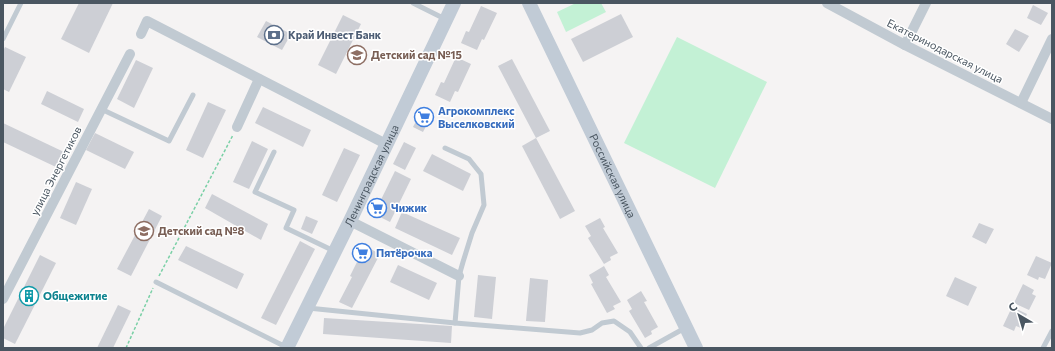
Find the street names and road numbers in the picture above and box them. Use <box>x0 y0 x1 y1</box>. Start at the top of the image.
street label: Екатеринодарская улица <box>885 16 1005 85</box>
street label: Ленинградская улица <box>341 122 401 229</box>
street label: улица Энергетиков <box>27 124 84 218</box>
street label: Российская улица <box>587 131 639 220</box>

